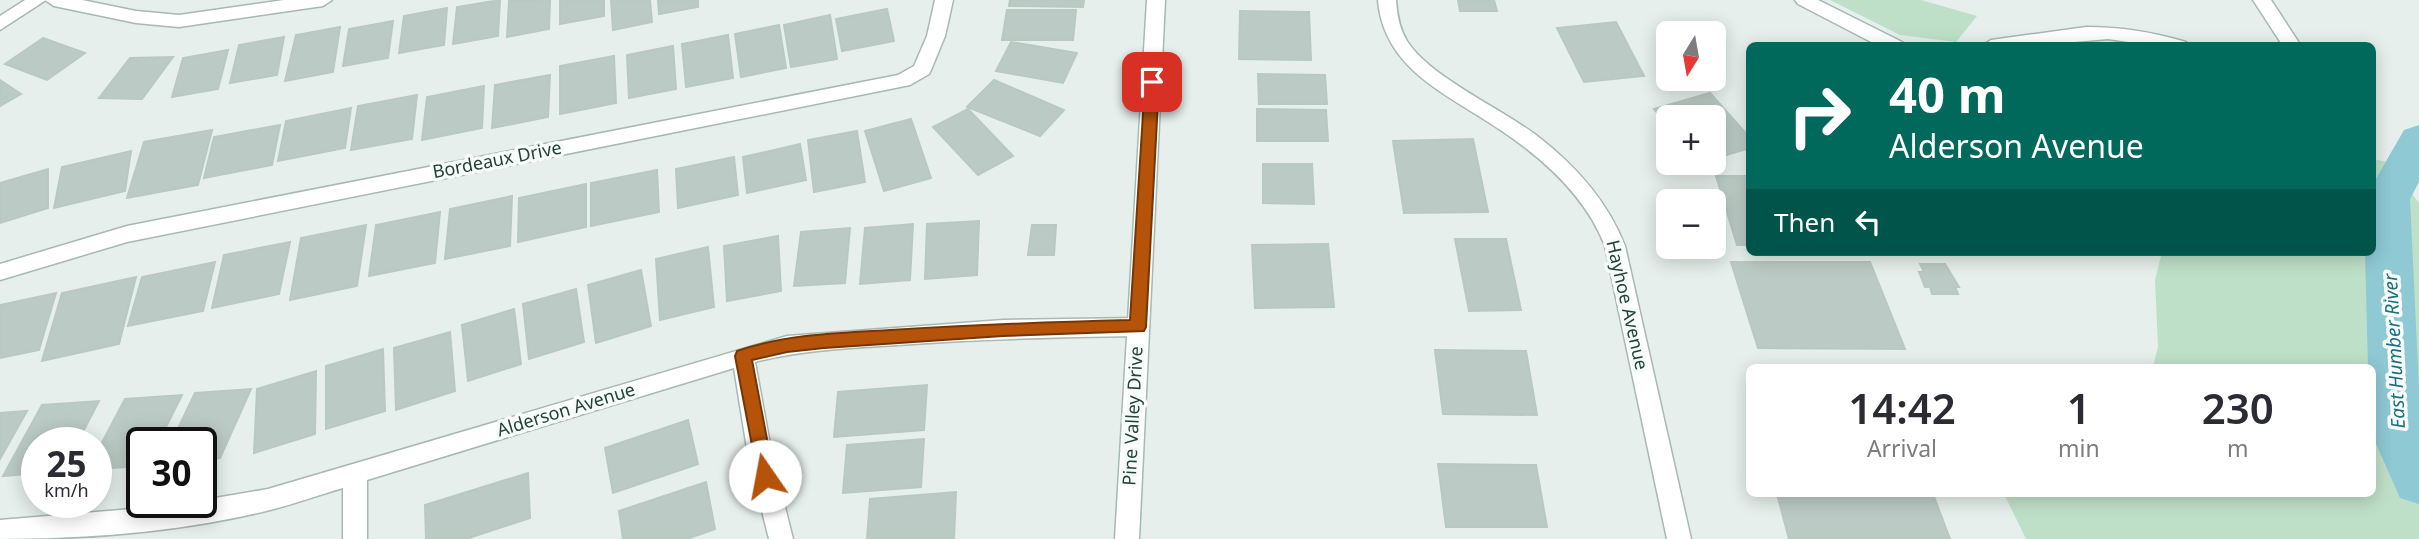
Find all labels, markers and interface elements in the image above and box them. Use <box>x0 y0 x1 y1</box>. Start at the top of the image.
north arrow <box>1656 21 1726 91</box>
map controls <box>1656 21 1726 259</box>
pin <box>1122 52 1182 112</box>
text: 40 m <box>1889 61 2006 127</box>
icon: arrive <box>1133 63 1171 101</box>
icon: right <box>1774 70 1865 161</box>
button: + <box>1656 105 1726 175</box>
text: Alderson Avenue <box>1889 124 2144 167</box>
street label: Bordeaux Drive <box>430 135 563 183</box>
button: − <box>1656 189 1726 259</box>
icon: left <box>1849 203 1887 241</box>
text: Then <box>1774 204 1835 240</box>
street label: Hayhoe Avenue <box>1601 237 1655 372</box>
water label: East Humber River <box>2377 271 2411 429</box>
street label: Pine Valley Drive <box>1116 346 1148 486</box>
street label: Alderson Avenue <box>494 377 638 441</box>
text: 14:42 <box>1848 379 1956 436</box>
text: 1 <box>2067 379 2091 436</box>
text: 230 <box>2202 379 2274 436</box>
speed limit sign: 30 <box>126 427 217 518</box>
text: Arrival <box>1867 432 1937 464</box>
text: min <box>2058 432 2100 464</box>
text: m <box>2227 432 2249 464</box>
position arrow <box>728 439 802 513</box>
text: 25 <box>46 440 87 487</box>
text: km/h <box>44 478 89 502</box>

